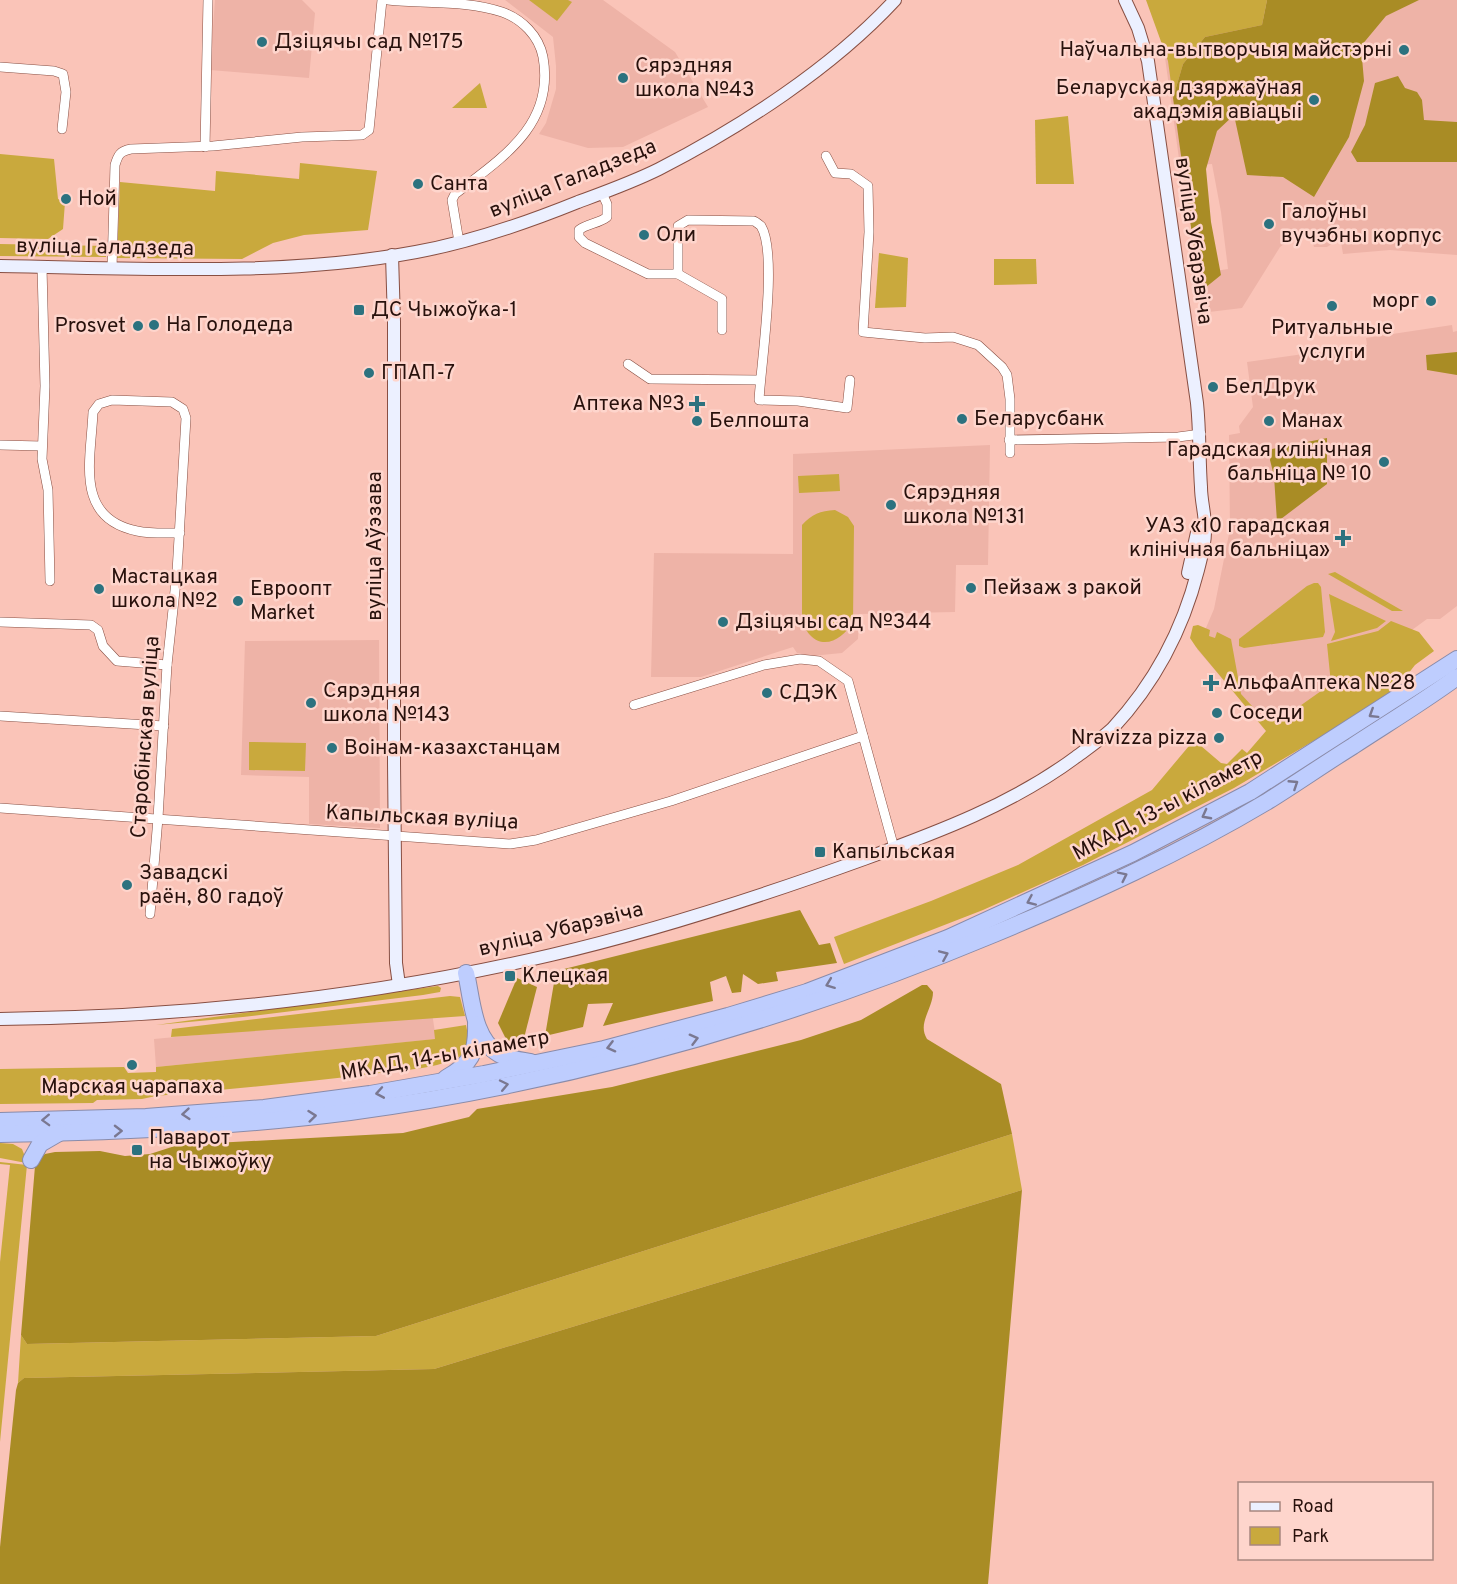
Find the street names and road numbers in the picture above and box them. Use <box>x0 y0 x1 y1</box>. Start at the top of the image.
street label: вуліца Галадзеда <box>485 133 661 225</box>
street label: вуліца Убарэвіча <box>1168 156 1218 326</box>
street label: вуліца Галадзеда <box>16 233 194 263</box>
street label: вуліца Аўэзава <box>362 471 389 621</box>
street label: Старобінская вуліца <box>125 635 167 839</box>
street label: МКАД, 13-ы кіламетр <box>1068 744 1268 868</box>
street label: Капыльская вуліца <box>325 799 519 837</box>
street label: вуліца Убарэвіча <box>476 897 646 963</box>
street label: МКАД, 14-ы кіламетр <box>338 1024 552 1088</box>

